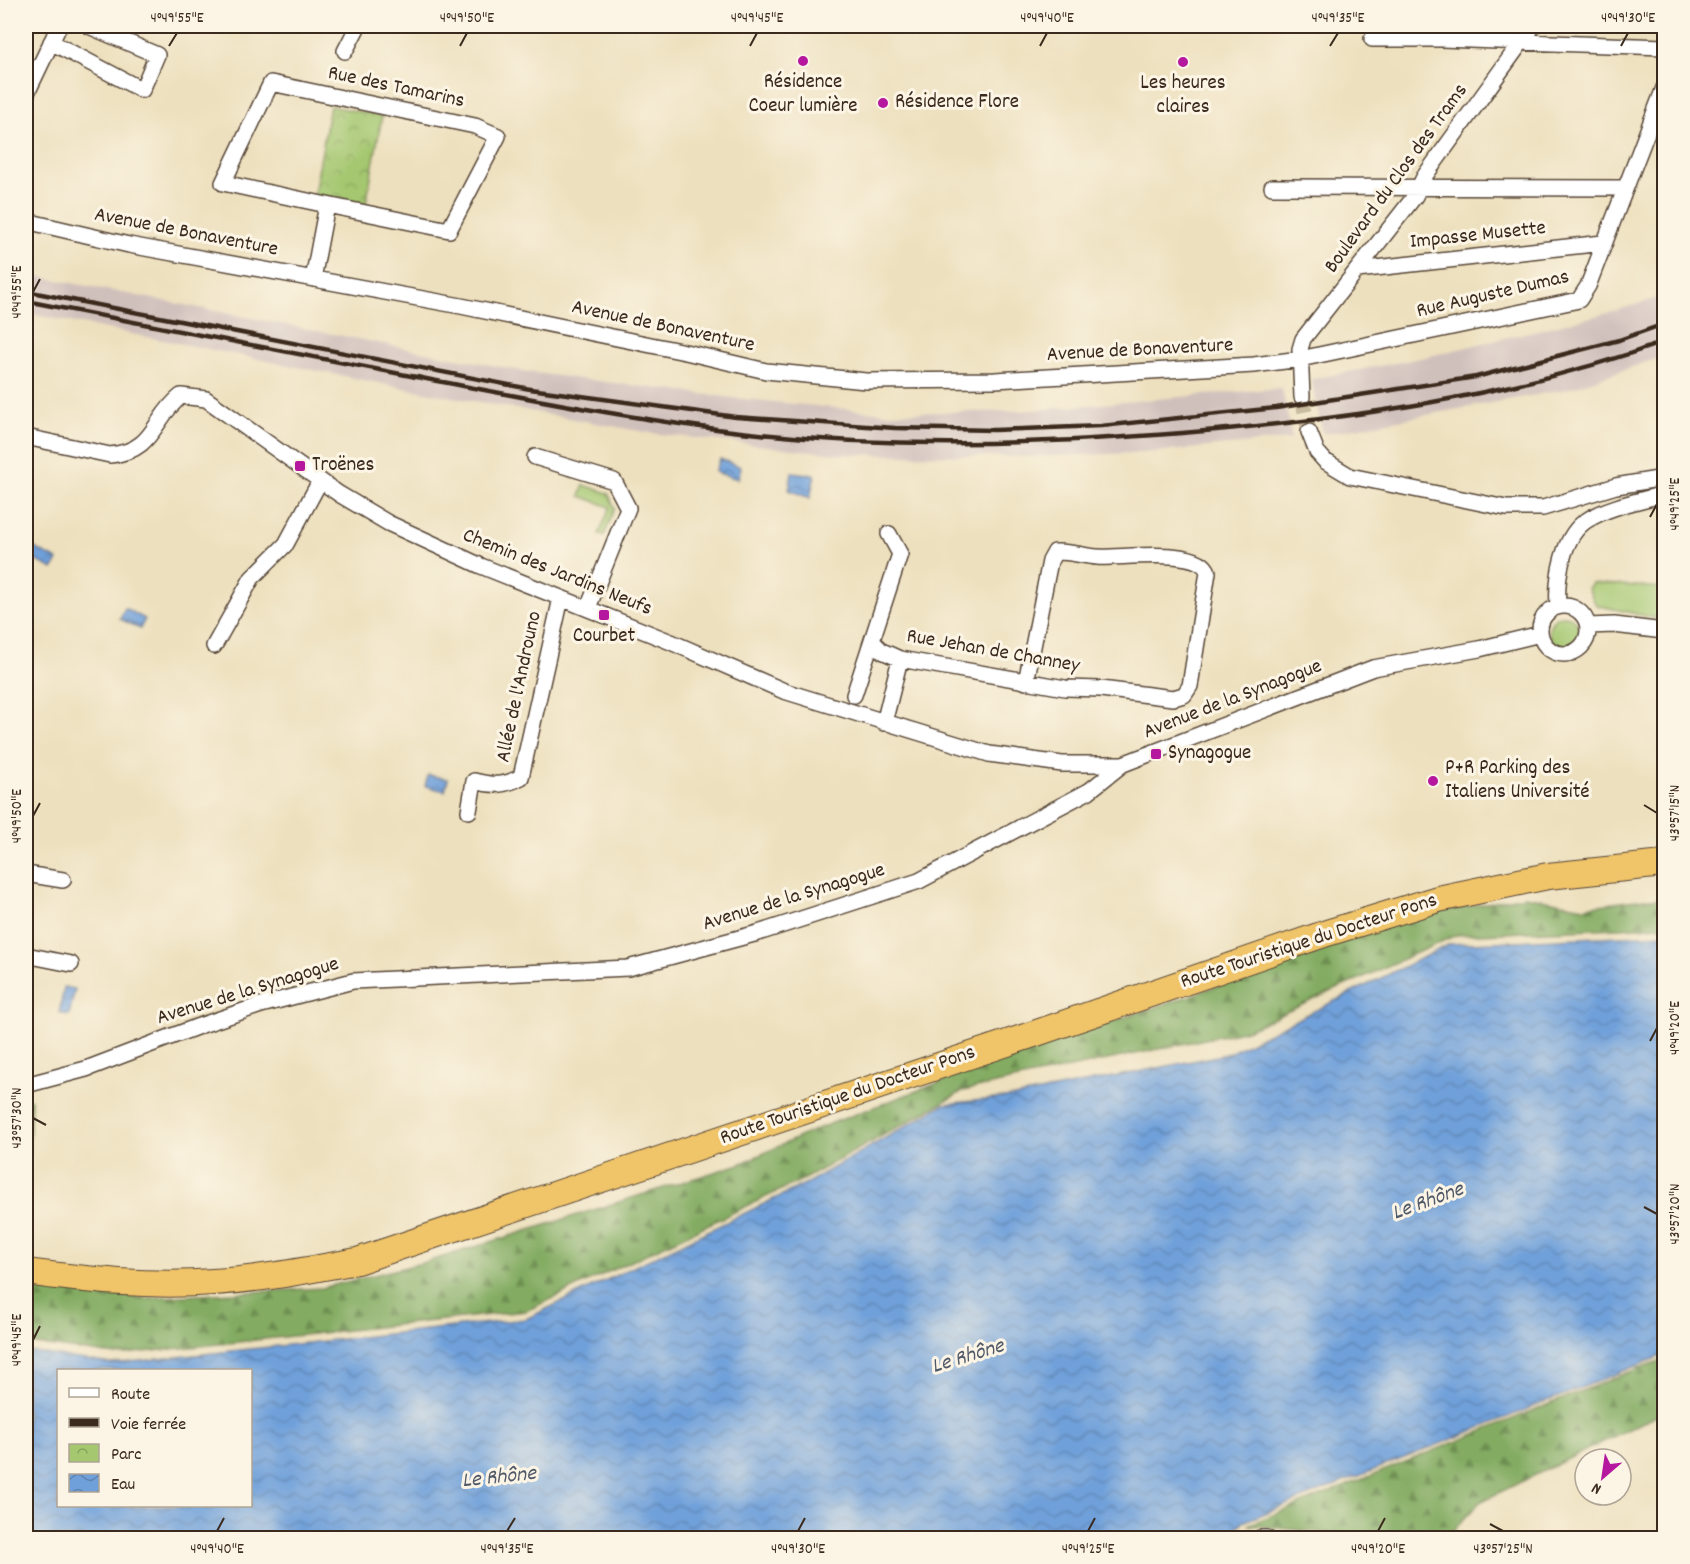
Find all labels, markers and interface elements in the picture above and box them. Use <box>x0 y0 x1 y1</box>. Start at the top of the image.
text: 4°49'55"E <box>150 8 204 30</box>
text: 4°49'50"E <box>440 8 494 30</box>
text: 4°49'45"E <box>731 8 783 30</box>
text: 4°49'40"E <box>1020 8 1074 30</box>
text: 4°49'35"E <box>1312 8 1365 30</box>
text: 4°49'30"E <box>1601 8 1655 30</box>
marker: Résidence Coeur lumière <box>796 54 810 68</box>
marker: Les heures claires <box>1176 55 1190 69</box>
street label: Rue des Tamarins <box>325 59 467 117</box>
place label: Résidence Coeur lumière <box>748 68 858 122</box>
place label: Les heures claires <box>1140 69 1226 123</box>
street label: Boulevard du Clos des Trams <box>1318 78 1476 280</box>
place label: Résidence Flore <box>895 88 1019 118</box>
marker: Résidence Flore <box>876 96 890 110</box>
street label: Avenue de Bonaventure <box>92 200 280 266</box>
street label: Impasse Musette <box>1409 214 1547 258</box>
street label: Rue Auguste Dumas <box>1414 263 1572 327</box>
text: 4°49'55"E <box>7 265 29 319</box>
street label: Avenue de Bonaventure <box>569 293 757 361</box>
street label: Avenue de Bonaventure <box>1046 331 1234 371</box>
place label: Troënes <box>312 451 374 481</box>
marker: Troënes <box>293 459 307 473</box>
text: 4°49'25"E <box>1665 477 1687 530</box>
street label: Chemin des Jardins Neufs <box>458 521 656 625</box>
marker: Courbet <box>597 608 611 622</box>
street label: Allée de l'Androuno <box>489 609 551 765</box>
place label: Courbet <box>573 622 636 652</box>
street label: Rue Jehan de Channey <box>904 622 1082 682</box>
street label: Avenue de la Synagogue <box>1139 652 1327 748</box>
place label: Synagogue <box>1168 739 1251 769</box>
marker: Synagogue <box>1149 747 1163 761</box>
place label: P+R Parking des Italiens Université <box>1445 754 1589 808</box>
marker: P+R Parking des Italiens Université <box>1426 774 1440 788</box>
text: 43°57'15"N <box>1665 785 1687 841</box>
text: 4°49'50"E <box>7 789 29 843</box>
street label: Avenue de la Synagogue <box>699 856 889 940</box>
street label: Route Touristique du Docteur Pons <box>1177 886 1441 998</box>
street label: Avenue de la Synagogue <box>153 950 343 1034</box>
text: 4°49'20"E <box>1665 1001 1687 1055</box>
street label: Route Touristique du Docteur Pons <box>716 1038 980 1154</box>
text: 43°57'30"N <box>7 1088 29 1148</box>
water label: Le Rhône <box>1388 1174 1469 1229</box>
text: 43°57'20"N <box>1665 1184 1687 1244</box>
text: 4°49'45"E <box>7 1314 29 1366</box>
water label: Le Rhône <box>928 1331 1009 1383</box>
legend <box>57 1369 252 1507</box>
text: Route <box>111 1383 150 1408</box>
text: Voie ferrée <box>111 1413 186 1438</box>
text: Parc <box>111 1443 142 1468</box>
north arrow <box>1573 1447 1633 1507</box>
water label: Le Rhône <box>461 1459 539 1497</box>
text: Eau <box>111 1473 135 1498</box>
text: N <box>1588 1476 1606 1500</box>
text: 4°49'40"E <box>190 1539 244 1561</box>
text: 4°49'35"E <box>481 1539 534 1561</box>
text: 4°49'30"E <box>771 1539 825 1561</box>
text: 4°49'25"E <box>1062 1539 1115 1561</box>
text: 4°49'20"E <box>1351 1539 1405 1561</box>
text: 43°57'25"N <box>1473 1539 1533 1561</box>

